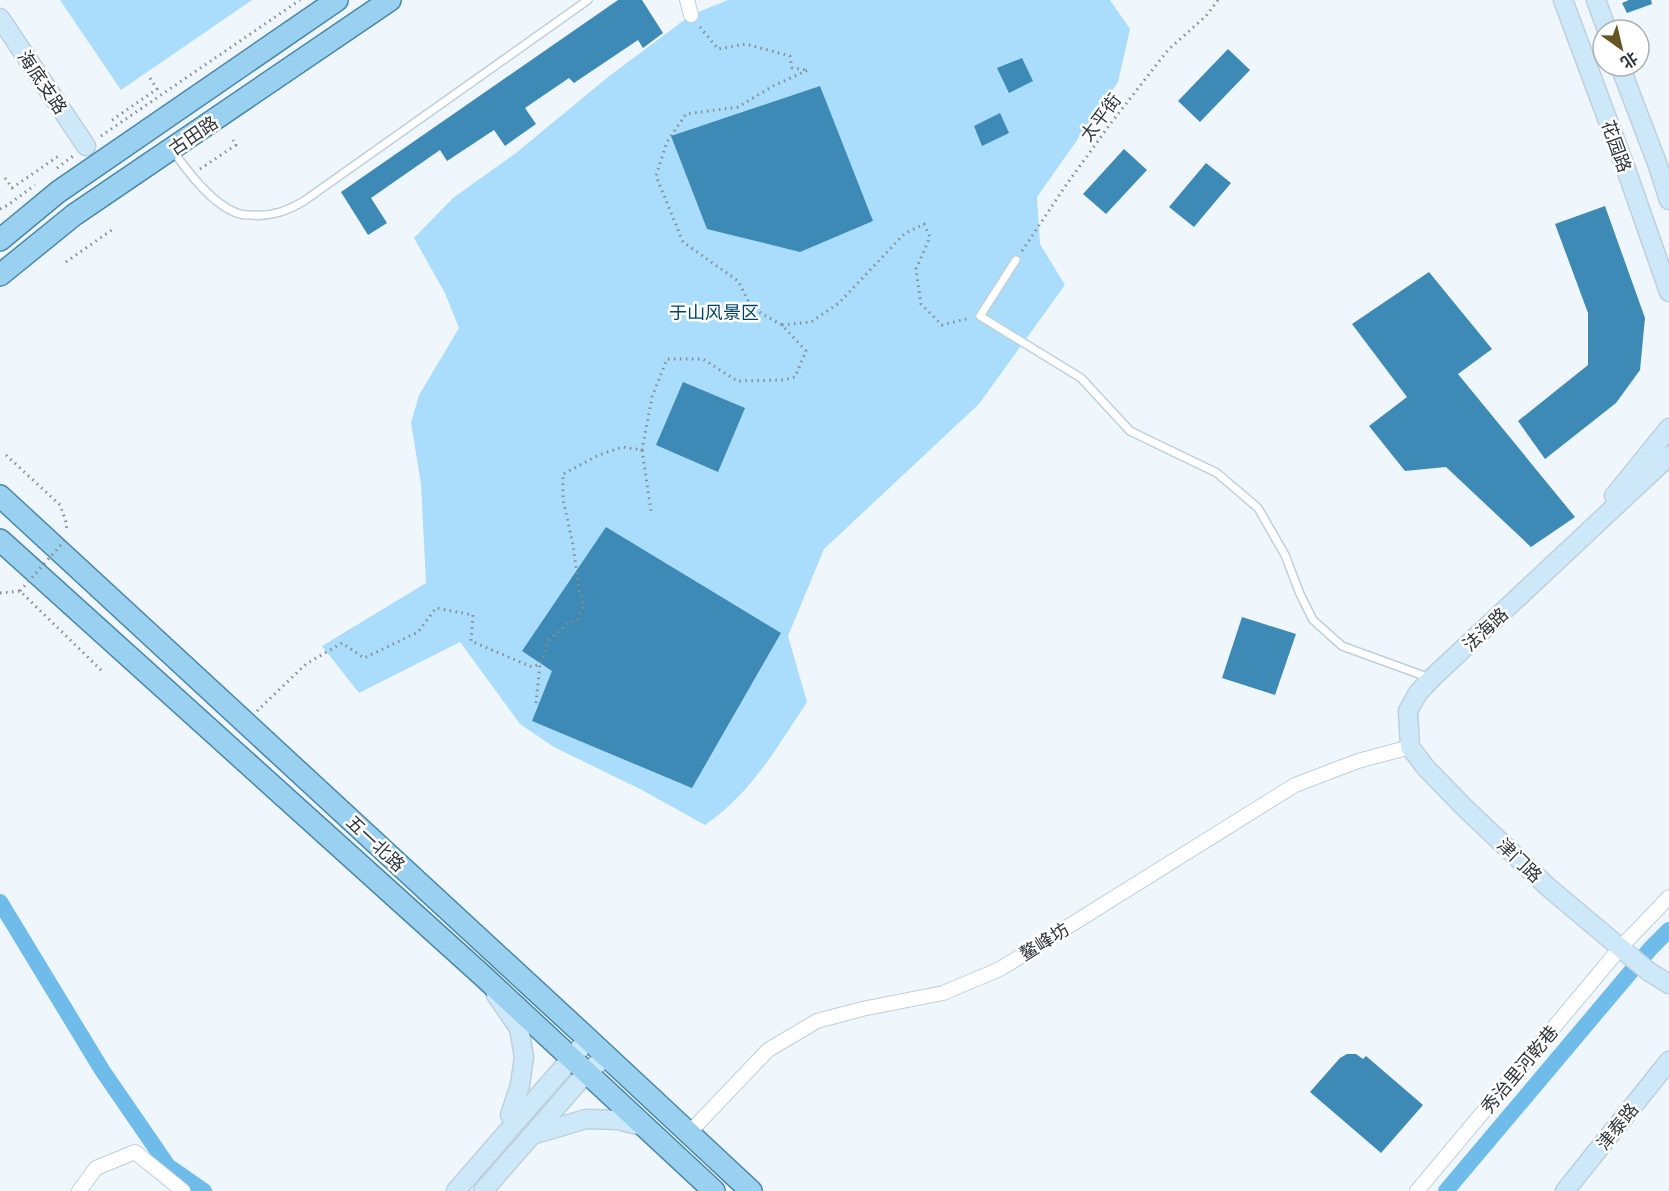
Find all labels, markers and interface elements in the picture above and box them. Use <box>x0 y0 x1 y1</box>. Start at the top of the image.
north arrow <box>1591 18 1651 78</box>
street label: 海底支路 <box>14 46 72 118</box>
text: 北 <box>1618 48 1642 73</box>
street label: 太平街 <box>1075 89 1125 145</box>
street label: 古田路 <box>164 111 222 159</box>
street label: 花园路 <box>1597 117 1637 175</box>
park label: 于山风景区 <box>669 301 759 323</box>
street label: 法海路 <box>1458 603 1512 655</box>
street label: 五一北路 <box>342 810 410 876</box>
street label: 津门路 <box>1493 833 1547 887</box>
street label: 鳌峰坊 <box>1015 917 1073 965</box>
street label: 秀治里河乾巷 <box>1476 1021 1562 1117</box>
street label: 津泰路 <box>1591 1098 1643 1154</box>

